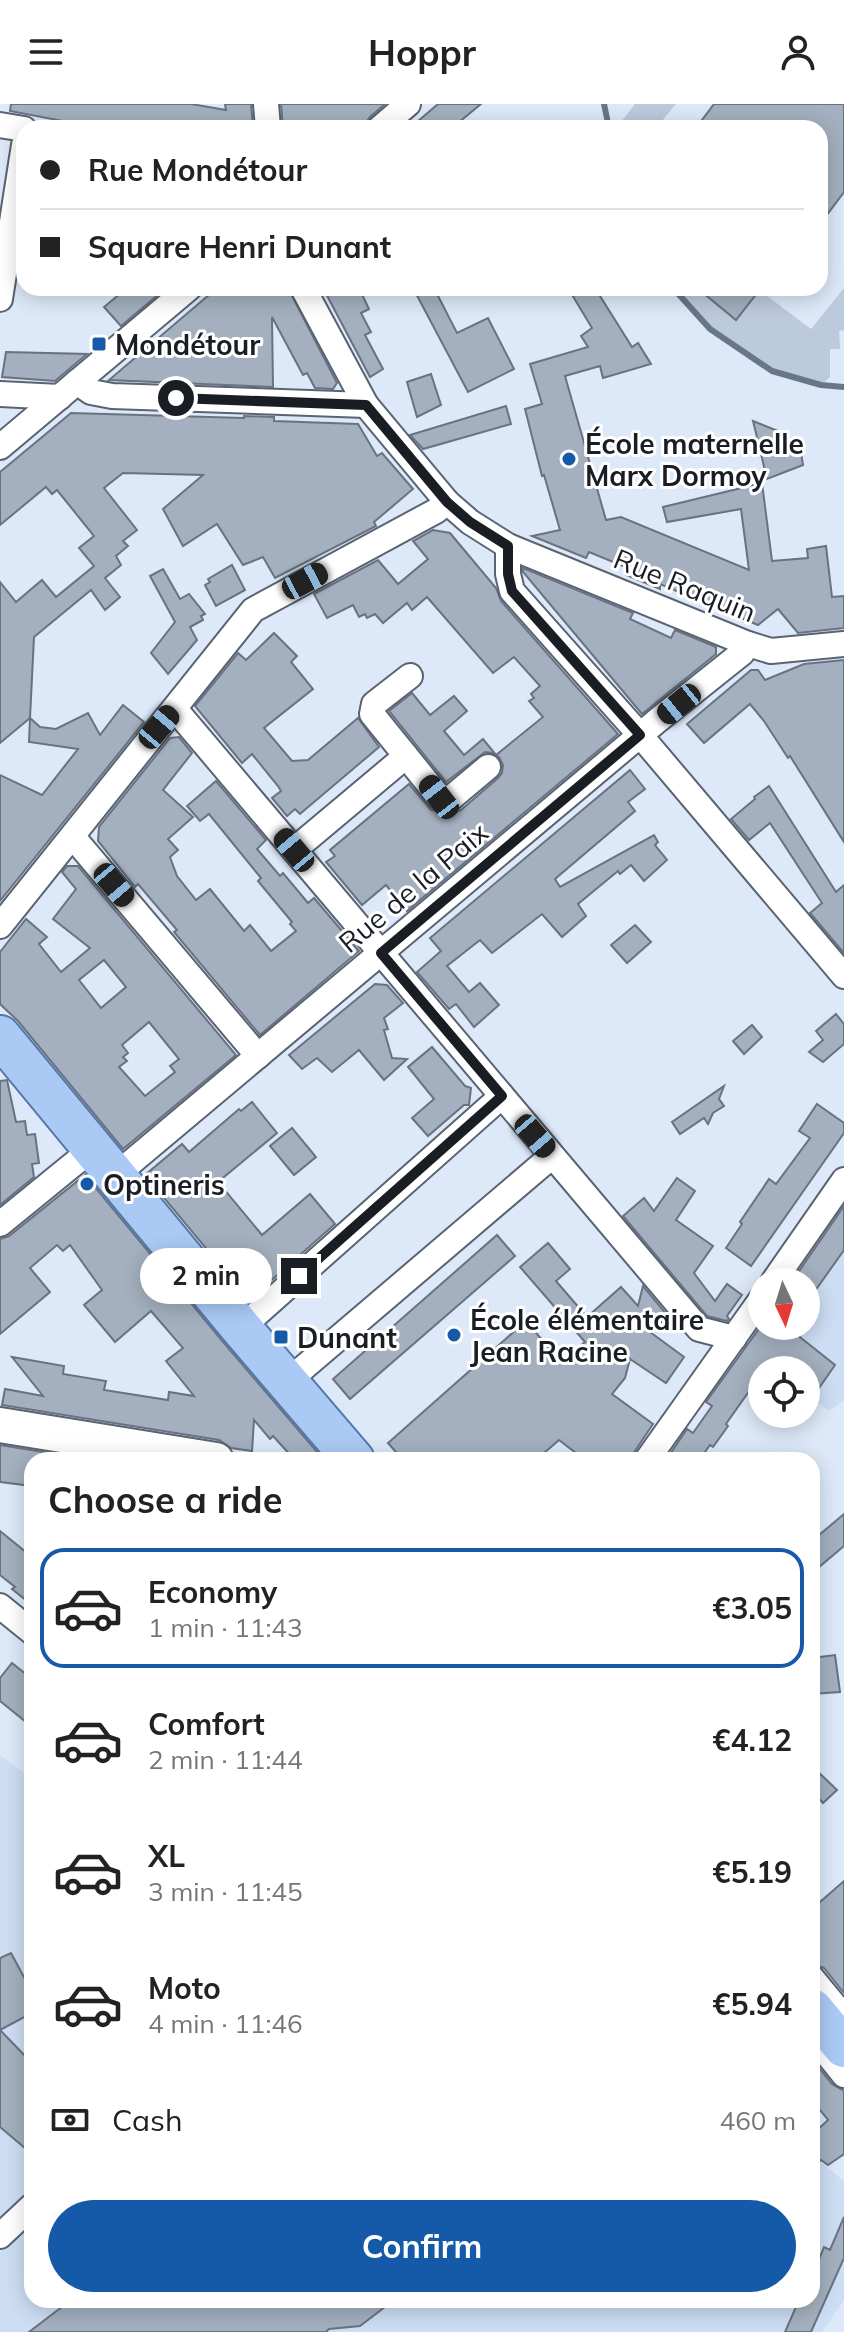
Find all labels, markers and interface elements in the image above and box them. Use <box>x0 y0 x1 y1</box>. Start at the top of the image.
icon: menu <box>24 30 68 74</box>
text: Hoppr <box>368 30 476 75</box>
icon: person <box>776 30 820 74</box>
text: Rue Mondétour <box>88 151 307 189</box>
text: Square Henri Dunant <box>88 228 391 266</box>
place label: Mondétour <box>115 327 260 362</box>
marker: Mondétour <box>90 335 108 353</box>
route start <box>158 380 194 416</box>
place label: École maternelle Marx Dormoy <box>585 426 804 493</box>
marker: École maternelle Marx Dormoy <box>560 450 578 468</box>
street label: Rue Raquin <box>609 541 761 629</box>
car <box>278 559 332 603</box>
car <box>653 680 705 728</box>
car <box>134 701 184 753</box>
car <box>415 771 463 823</box>
street label: Rue de la Paix <box>331 814 495 960</box>
car <box>269 824 319 876</box>
car <box>89 859 139 911</box>
car <box>510 1110 560 1162</box>
place label: Optineris <box>103 1167 225 1202</box>
marker: Optineris <box>78 1175 96 1193</box>
callout: 2 min <box>139 1248 271 1304</box>
route end <box>281 1258 317 1294</box>
text: 2 min <box>172 1259 240 1292</box>
north arrow <box>748 1268 820 1340</box>
map controls <box>748 1268 820 1428</box>
place label: École élémentaire Jean Racine <box>470 1302 704 1369</box>
place label: Dunant <box>297 1320 397 1355</box>
marker: École élémentaire Jean Racine <box>445 1326 463 1344</box>
marker: Dunant <box>272 1328 290 1346</box>
button: locate <box>748 1356 820 1428</box>
text: Choose a ride <box>48 1477 282 1522</box>
icon: car <box>52 1572 124 1644</box>
text: Economy <box>148 1573 277 1611</box>
text: €3.05 <box>713 1589 792 1627</box>
text: 1 min · 11:43 <box>148 1611 303 1644</box>
icon: car <box>52 1704 124 1776</box>
text: Comfort <box>148 1705 265 1743</box>
text: €4.12 <box>713 1721 792 1759</box>
text: 2 min · 11:44 <box>148 1743 303 1776</box>
icon: car <box>52 1836 124 1908</box>
text: XL <box>148 1837 185 1875</box>
text: €5.19 <box>713 1853 792 1891</box>
text: 3 min · 11:45 <box>148 1875 303 1908</box>
icon: car <box>52 1968 124 2040</box>
text: Moto <box>148 1969 221 2007</box>
text: €5.94 <box>713 1985 792 2023</box>
text: 4 min · 11:46 <box>148 2007 303 2040</box>
icon: cash <box>48 2098 92 2142</box>
text: Cash <box>112 2101 183 2139</box>
text: 460 m <box>720 2104 796 2137</box>
button: Confirm <box>48 2200 796 2292</box>

